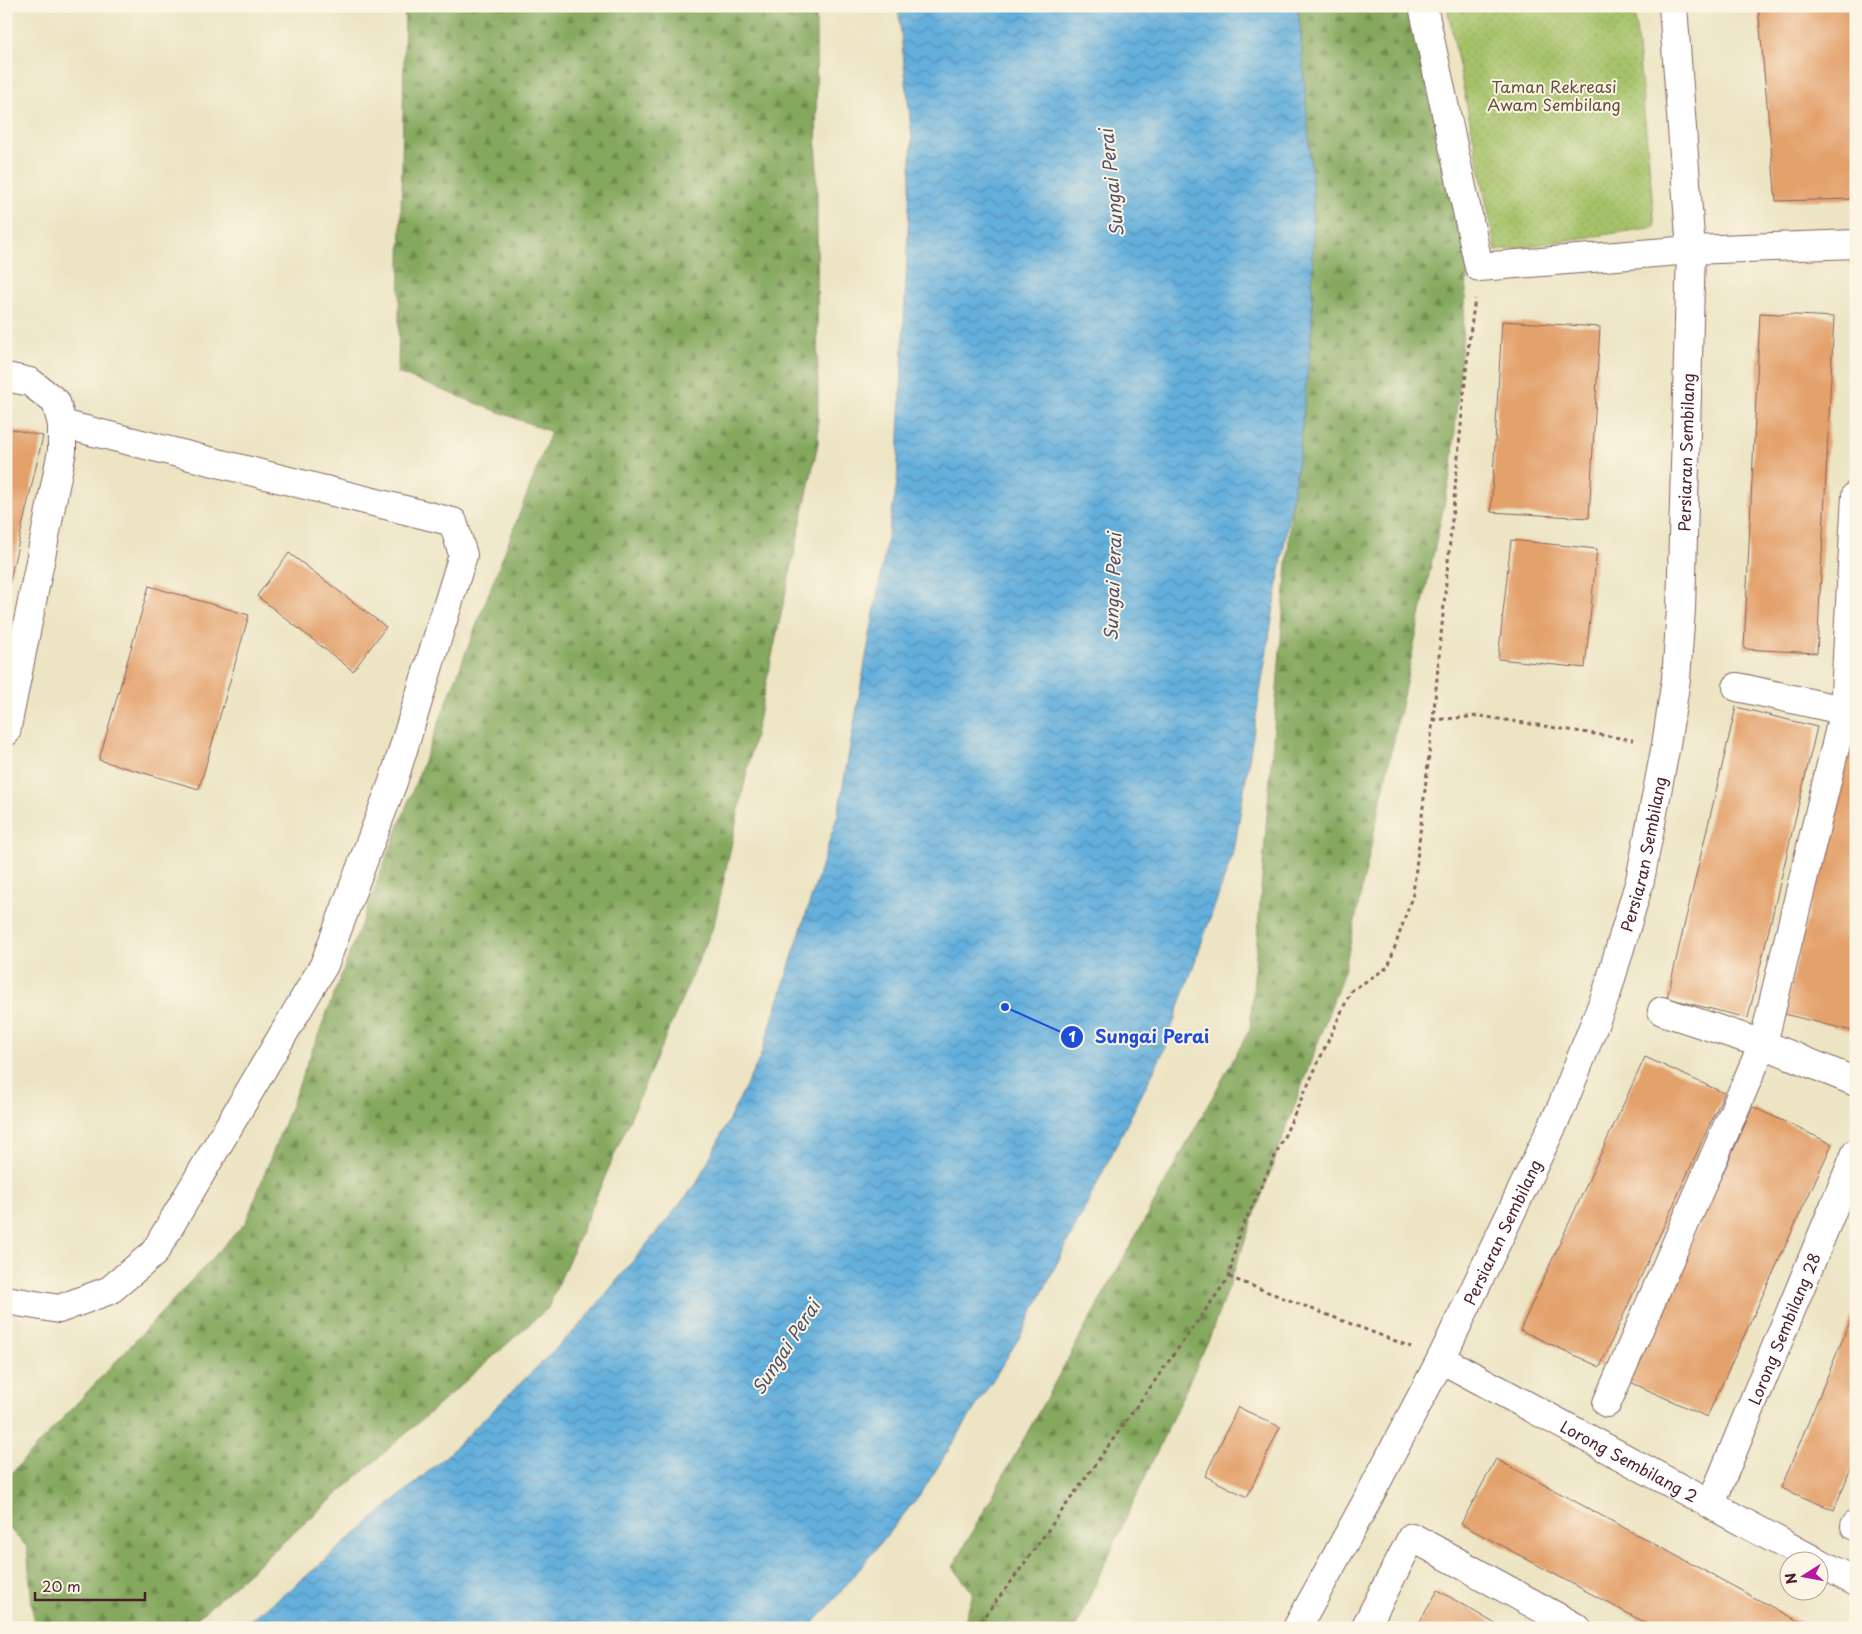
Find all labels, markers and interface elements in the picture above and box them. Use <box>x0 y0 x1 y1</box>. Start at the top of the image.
park label: Taman Rekreasi Awam Sembilang <box>1487 74 1621 116</box>
water label: Sungai Perai <box>1092 125 1130 238</box>
street label: Persiaran Sembilang <box>1671 373 1700 532</box>
water label: Sungai Perai <box>1097 530 1127 641</box>
street label: Persiaran Sembilang <box>1613 774 1672 934</box>
callout: Sungai Perai <box>1060 1020 1219 1053</box>
text: Sungai Perai <box>1095 1022 1209 1049</box>
text: 1 <box>1068 1024 1076 1047</box>
street label: Persiaran Sembilang <box>1457 1155 1547 1309</box>
street label: Lorong Sembilang 28 <box>1741 1249 1826 1408</box>
water label: Sungai Perai <box>744 1292 827 1400</box>
street label: Lorong Sembilang 2 <box>1556 1414 1702 1508</box>
north arrow <box>1780 1552 1830 1602</box>
scale bar <box>35 1569 145 1601</box>
text: N <box>1779 1571 1802 1586</box>
text: 20 m <box>42 1574 81 1597</box>

